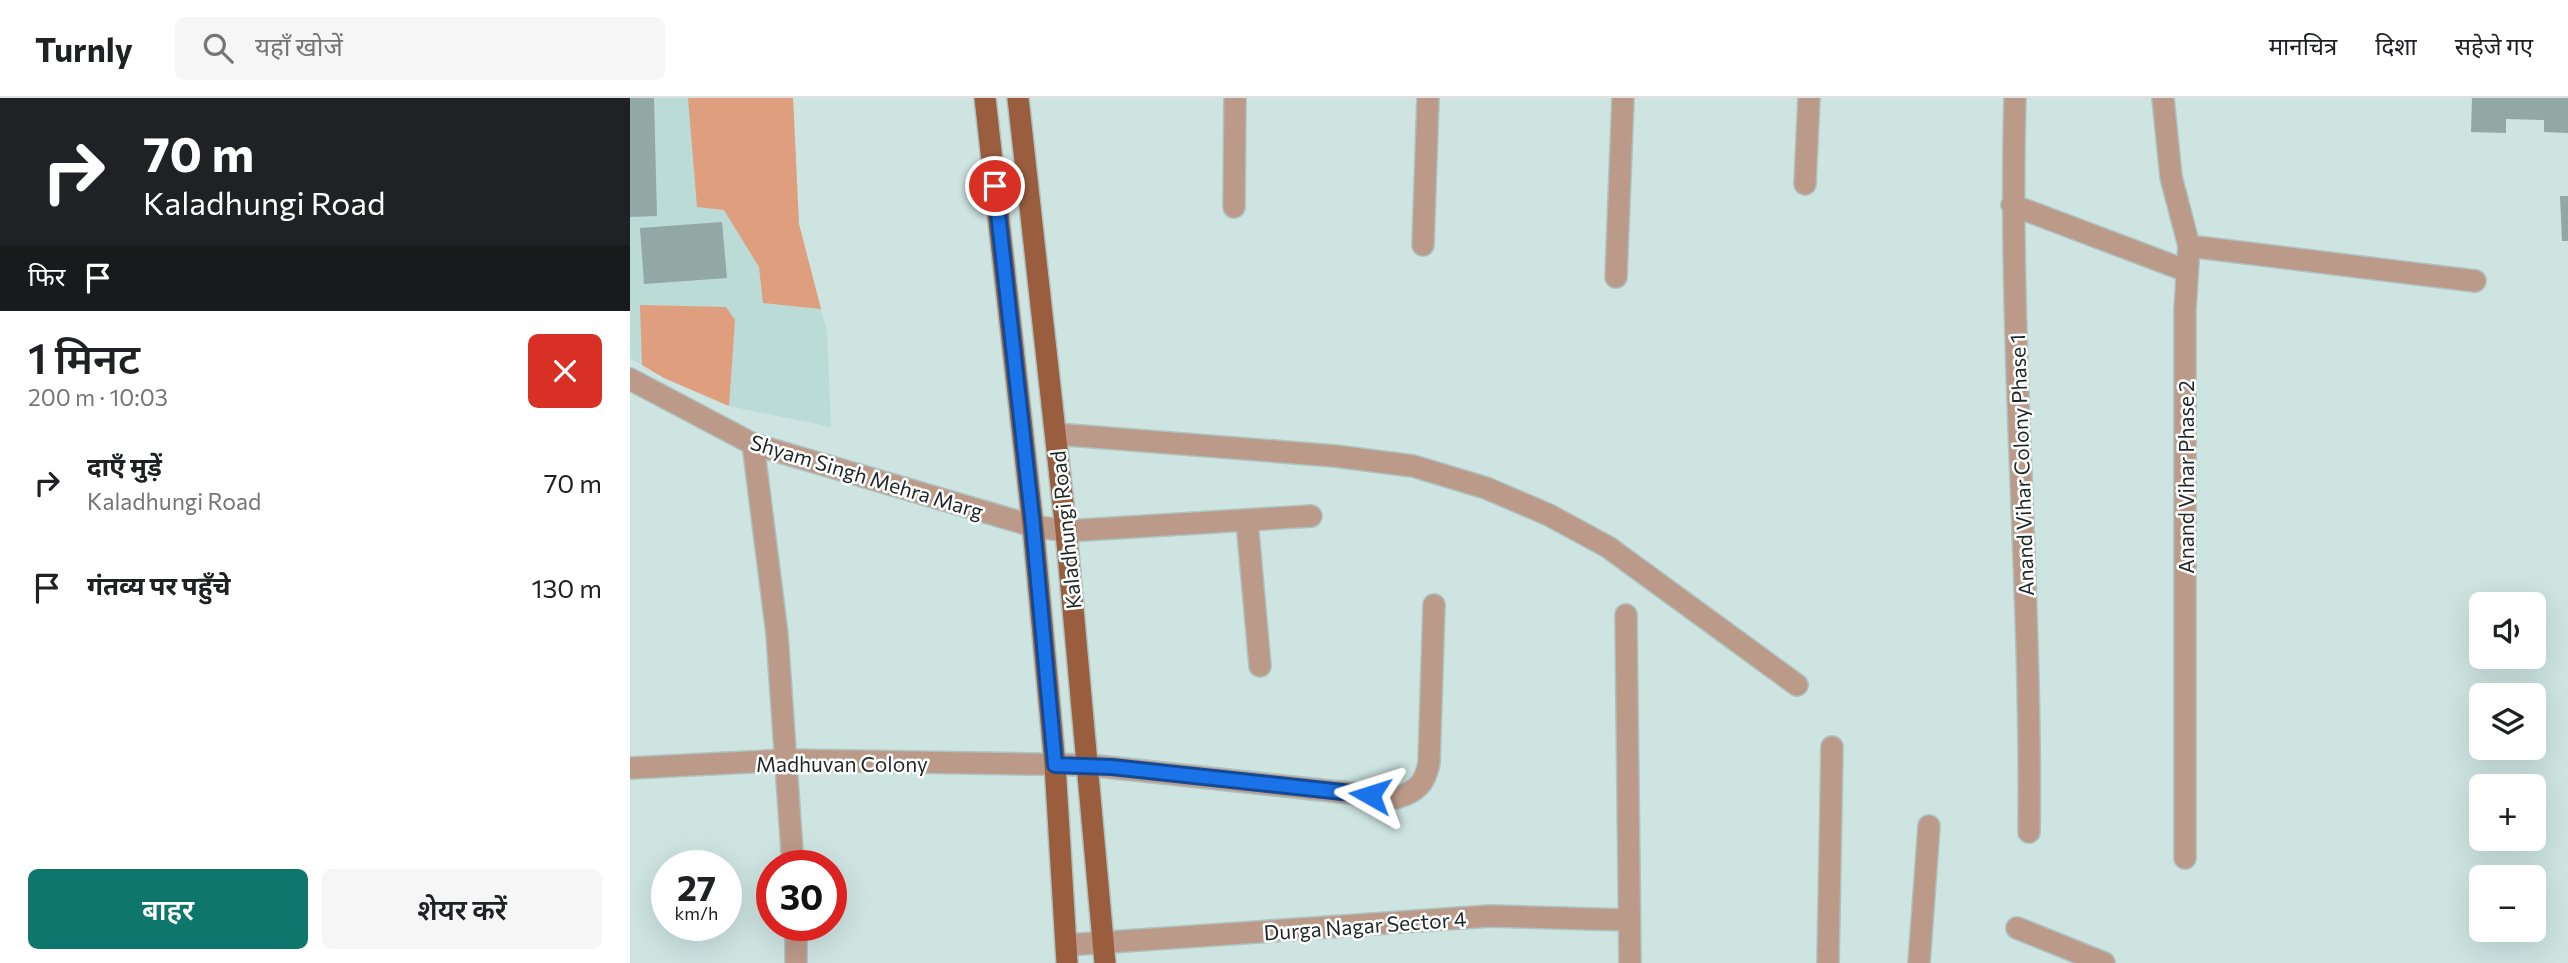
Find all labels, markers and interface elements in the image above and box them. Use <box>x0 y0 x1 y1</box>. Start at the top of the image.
search box <box>175 17 665 80</box>
text: Turnly <box>35 28 133 69</box>
icon: search <box>199 29 237 67</box>
text: यहाँ खोजें <box>255 30 343 61</box>
text: मानचित्र <box>2269 31 2337 60</box>
text: दिशा <box>2375 31 2417 60</box>
text: सहेजे गए <box>2455 31 2533 60</box>
text: 70 m <box>143 122 254 182</box>
icon: right <box>28 126 119 217</box>
pin <box>965 156 1025 216</box>
icon: arrive <box>976 167 1014 205</box>
text: Kaladhungi Road <box>143 182 386 222</box>
icon: arrive <box>79 259 117 297</box>
text: फिर <box>28 260 65 291</box>
text: 1 मिनट <box>28 331 140 383</box>
button: close <box>528 334 602 408</box>
street label: Anand Vihar Colony Phase 1 <box>2004 334 2038 596</box>
street label: Anand Vihar Phase 2 <box>2173 380 2198 574</box>
text: 200 m · 10:03 <box>28 383 168 411</box>
street label: Shyam Singh Mehra Marg <box>747 429 987 523</box>
text: दाएँ मुड़ें <box>87 450 162 481</box>
street label: Kaladhungi Road <box>1044 450 1086 610</box>
icon: right <box>28 464 66 502</box>
text: 70 m <box>544 467 602 498</box>
text: Kaladhungi Road <box>87 487 261 515</box>
icon: arrive <box>28 569 66 607</box>
text: गंतव्य पर पहुँचे <box>87 569 231 600</box>
text: 130 m <box>531 572 602 603</box>
map controls <box>2469 592 2546 942</box>
button: sound <box>2469 592 2546 669</box>
button: layers <box>2469 683 2546 760</box>
street label: Madhuvan Colony <box>756 751 928 776</box>
position arrow <box>1333 758 1407 832</box>
button: + <box>2469 774 2546 851</box>
speed limit sign: 30 <box>756 850 847 941</box>
text: 27 <box>677 865 716 908</box>
button: − <box>2469 865 2546 942</box>
button: बाहर <box>28 869 308 949</box>
button: शेयर करें <box>322 869 602 949</box>
text: km/h <box>675 902 718 924</box>
street label: Durga Nagar Sector 4 <box>1263 905 1468 945</box>

